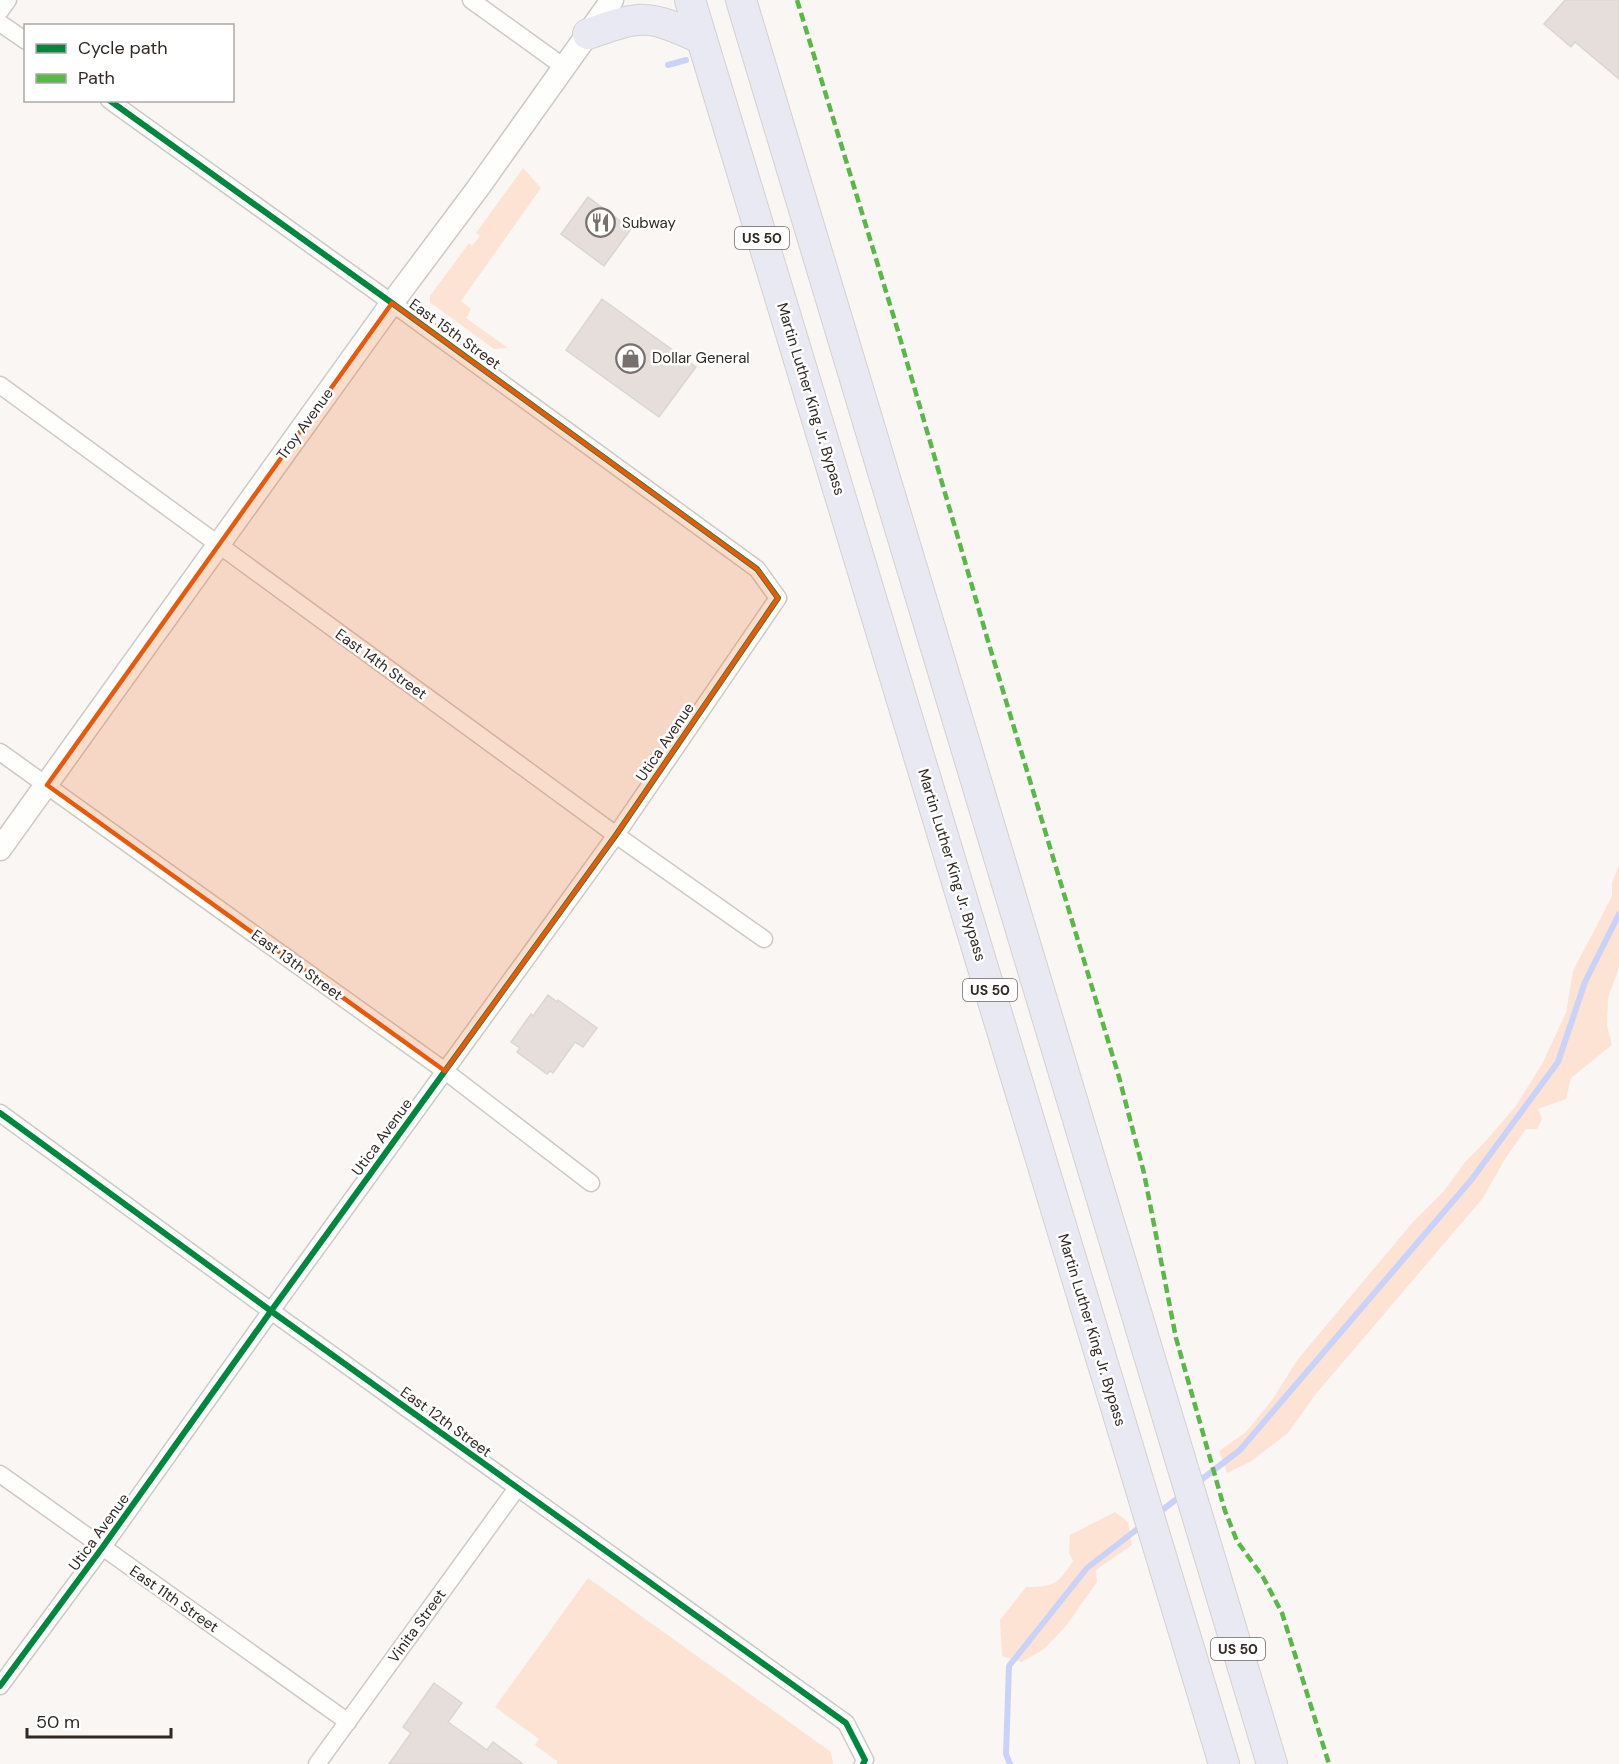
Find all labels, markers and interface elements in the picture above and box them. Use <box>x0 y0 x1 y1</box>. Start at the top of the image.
legend <box>24 24 234 102</box>
text: Cycle path <box>78 36 168 60</box>
text: Path <box>78 66 115 90</box>
restaurant icon: Subway <box>585 207 617 239</box>
place label: Subway <box>622 213 677 233</box>
road number: US 50 <box>735 227 789 249</box>
street label: East 15th Street <box>405 294 505 374</box>
street label: Martin Luther King Jr. Bypass <box>772 300 850 498</box>
shop icon: Dollar General <box>615 342 647 374</box>
place label: Dollar General <box>652 348 750 368</box>
street label: Troy Avenue <box>272 384 338 464</box>
street label: East 14th Street <box>331 624 431 704</box>
street label: Utica Avenue <box>631 699 699 785</box>
street label: Martin Luther King Jr. Bypass <box>913 766 991 964</box>
street label: East 13th Street <box>247 925 347 1005</box>
road number: US 50 <box>963 979 1017 1001</box>
street label: Utica Avenue <box>347 1094 417 1180</box>
street label: Martin Luther King Jr. Bypass <box>1053 1231 1131 1429</box>
street label: East 12th Street <box>396 1382 496 1462</box>
street label: Utica Avenue <box>64 1489 134 1575</box>
street label: East 11th Street <box>126 1561 222 1637</box>
street label: Vinita Street <box>384 1585 451 1667</box>
road number: US 50 <box>1211 1638 1265 1660</box>
scale bar <box>27 1701 171 1739</box>
text: 50 m <box>36 1710 80 1734</box>

